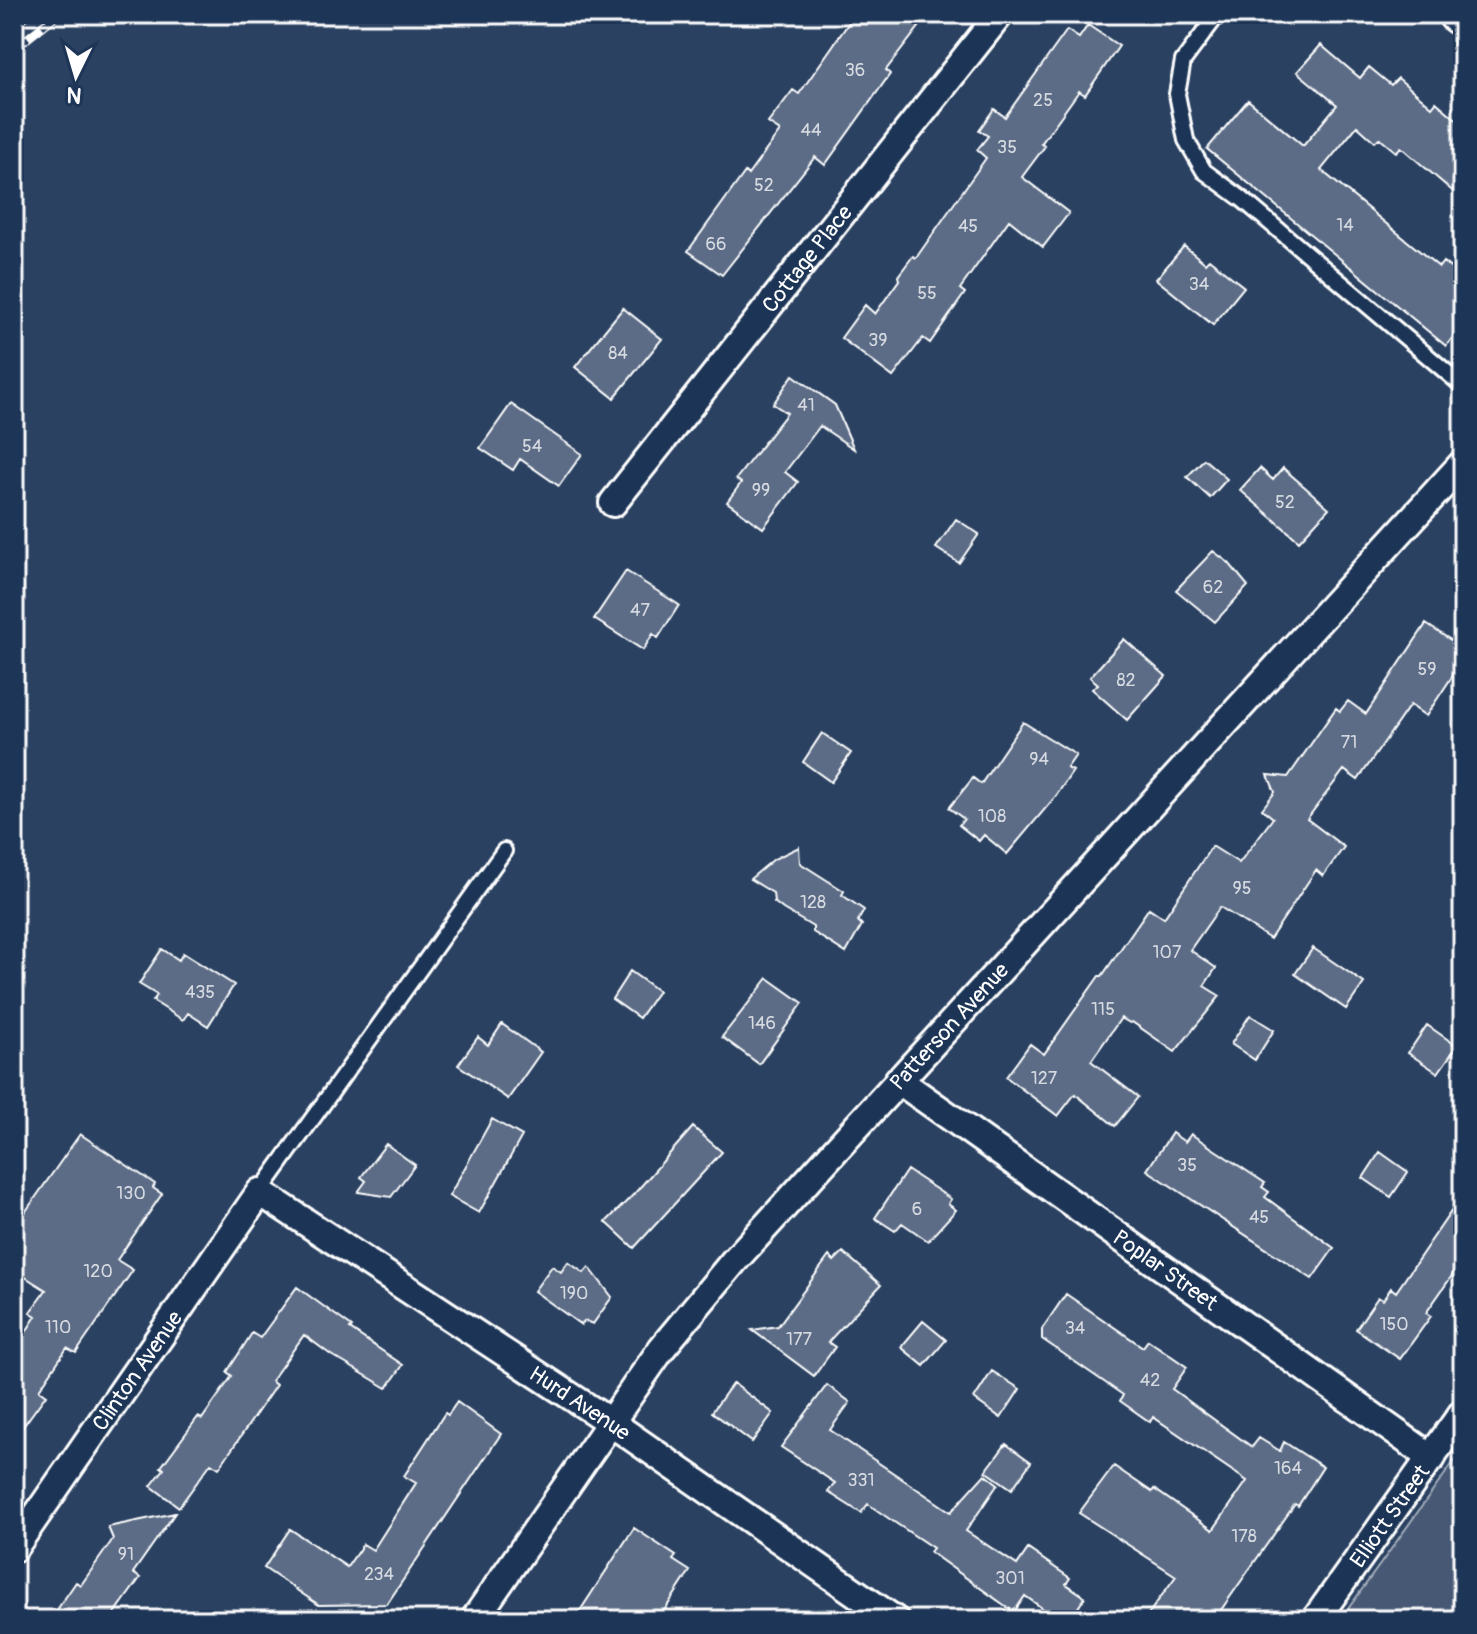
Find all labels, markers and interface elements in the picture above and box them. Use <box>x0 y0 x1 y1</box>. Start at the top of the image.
north arrow <box>36 36 116 116</box>
house number: 36 <box>845 59 865 82</box>
text: N <box>66 80 83 110</box>
house number: 25 <box>1033 89 1053 112</box>
house number: 44 <box>801 119 822 142</box>
house number: 35 <box>997 136 1017 159</box>
house number: 52 <box>754 174 774 197</box>
street label: Cottage Place <box>756 199 859 319</box>
house number: 14 <box>1336 214 1354 237</box>
house number: 45 <box>958 215 978 238</box>
house number: 66 <box>706 233 726 256</box>
house number: 34 <box>1189 273 1210 296</box>
house number: 55 <box>917 282 937 305</box>
house number: 39 <box>868 329 888 352</box>
house number: 84 <box>608 342 628 365</box>
house number: 41 <box>797 394 815 417</box>
house number: 54 <box>522 435 543 458</box>
house number: 99 <box>752 479 770 502</box>
house number: 52 <box>1275 491 1295 514</box>
house number: 62 <box>1203 576 1223 599</box>
house number: 47 <box>630 599 650 622</box>
house number: 59 <box>1417 658 1437 681</box>
house number: 82 <box>1116 669 1136 692</box>
house number: 71 <box>1341 731 1357 754</box>
house number: 94 <box>1029 748 1049 771</box>
house number: 108 <box>978 805 1006 828</box>
house number: 95 <box>1232 877 1252 900</box>
house number: 128 <box>800 891 826 914</box>
house number: 107 <box>1153 941 1182 964</box>
street label: Patterson Avenue <box>884 957 1015 1096</box>
house number: 435 <box>185 981 215 1004</box>
house number: 115 <box>1091 998 1115 1021</box>
house number: 146 <box>748 1012 776 1035</box>
house number: 127 <box>1031 1067 1058 1090</box>
house number: 35 <box>1177 1154 1197 1177</box>
house number: 130 <box>116 1182 146 1205</box>
house number: 6 <box>912 1198 922 1221</box>
house number: 45 <box>1249 1206 1269 1229</box>
street label: Poplar Street <box>1107 1224 1223 1317</box>
house number: 120 <box>83 1260 113 1283</box>
house number: 190 <box>560 1282 588 1305</box>
street label: Clinton Avenue <box>86 1305 189 1436</box>
house number: 150 <box>1379 1313 1409 1336</box>
house number: 110 <box>45 1316 71 1339</box>
house number: 34 <box>1065 1317 1086 1340</box>
house number: 177 <box>786 1328 813 1351</box>
street label: Hurd Avenue <box>524 1360 636 1447</box>
house number: 42 <box>1140 1369 1160 1392</box>
house number: 164 <box>1274 1457 1303 1480</box>
street label: Elliott Street <box>1344 1459 1436 1573</box>
house number: 331 <box>847 1469 875 1492</box>
house number: 178 <box>1231 1525 1257 1548</box>
house number: 91 <box>118 1543 134 1566</box>
house number: 234 <box>364 1563 395 1586</box>
house number: 301 <box>995 1567 1025 1590</box>

